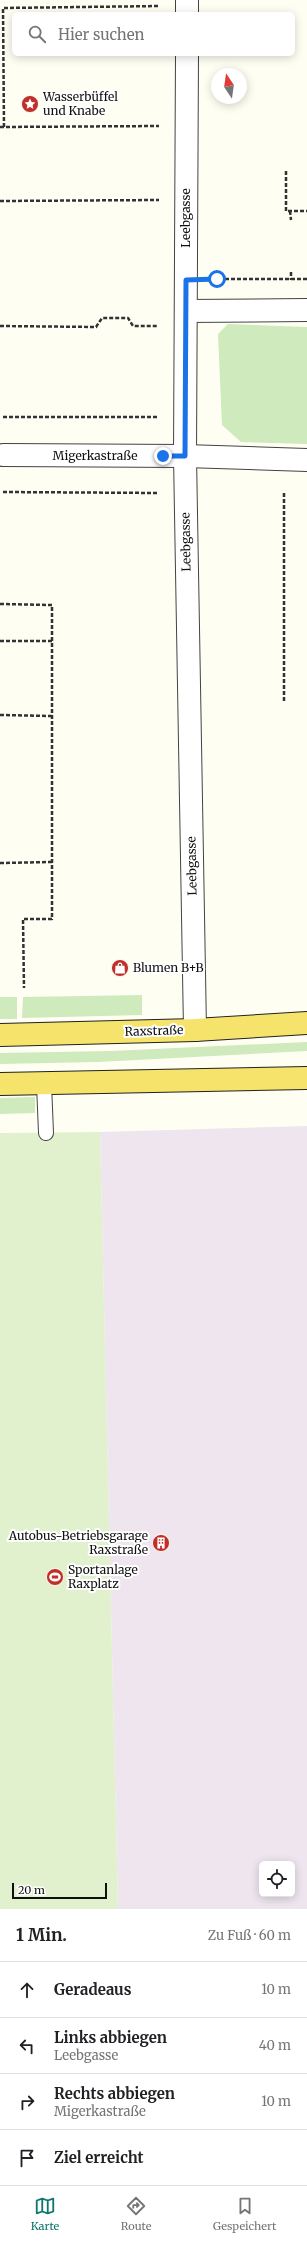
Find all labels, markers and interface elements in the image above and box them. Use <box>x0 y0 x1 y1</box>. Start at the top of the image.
search box <box>12 12 295 56</box>
icon: search <box>26 23 48 45</box>
text: Hier suchen <box>58 25 145 44</box>
north arrow <box>211 68 247 104</box>
place label: Wasserbüffel und Knabe <box>42 89 118 118</box>
place icon: Wasserbüffel und Knabe <box>20 94 40 114</box>
street label: Leebgasse <box>178 188 193 248</box>
route start <box>208 270 226 288</box>
route end <box>154 447 172 465</box>
street label: Migerkastraße <box>53 448 137 463</box>
street label: Leebgasse <box>177 512 194 572</box>
street label: Leebgasse <box>183 836 200 896</box>
shop icon: Blumen B+B <box>110 958 130 978</box>
place label: Blumen B+B <box>133 960 204 975</box>
street label: Raxstraße <box>124 1022 184 1039</box>
place label: Autobus-Betriebsgarage Raxstraße <box>8 1528 148 1557</box>
building icon: Autobus-Betriebsgarage Raxstraße <box>151 1533 171 1553</box>
place label: Sportanlage Raxplatz <box>68 1562 138 1591</box>
sports icon: Sportanlage Raxplatz <box>45 1567 65 1587</box>
map controls <box>259 1861 295 1897</box>
button: locate <box>259 1861 295 1897</box>
scale bar <box>12 1881 107 1900</box>
text: 20 m <box>18 1883 45 1897</box>
text: 1 Min. <box>16 1924 67 1946</box>
text: Zu Fuß · 60 m <box>208 1927 291 1944</box>
icon: ahead <box>16 1979 38 2001</box>
text: Geradeaus <box>54 1980 131 1999</box>
text: 10 m <box>261 1981 291 1998</box>
text: Links abbiegen <box>54 2028 167 2047</box>
icon: left <box>16 2035 38 2057</box>
text: 40 m <box>259 2037 291 2054</box>
text: Leebgasse <box>54 2047 118 2064</box>
text: Rechts abbiegen <box>54 2084 175 2103</box>
icon: right <box>16 2091 38 2113</box>
text: 10 m <box>261 2093 291 2110</box>
text: Migerkastraße <box>54 2103 146 2120</box>
icon: arrive <box>16 2147 38 2169</box>
text: Ziel erreicht <box>54 2148 144 2167</box>
tab: Karte <box>31 2195 59 2233</box>
tab: Route <box>121 2195 151 2233</box>
tab: Gespeichert <box>213 2195 276 2233</box>

